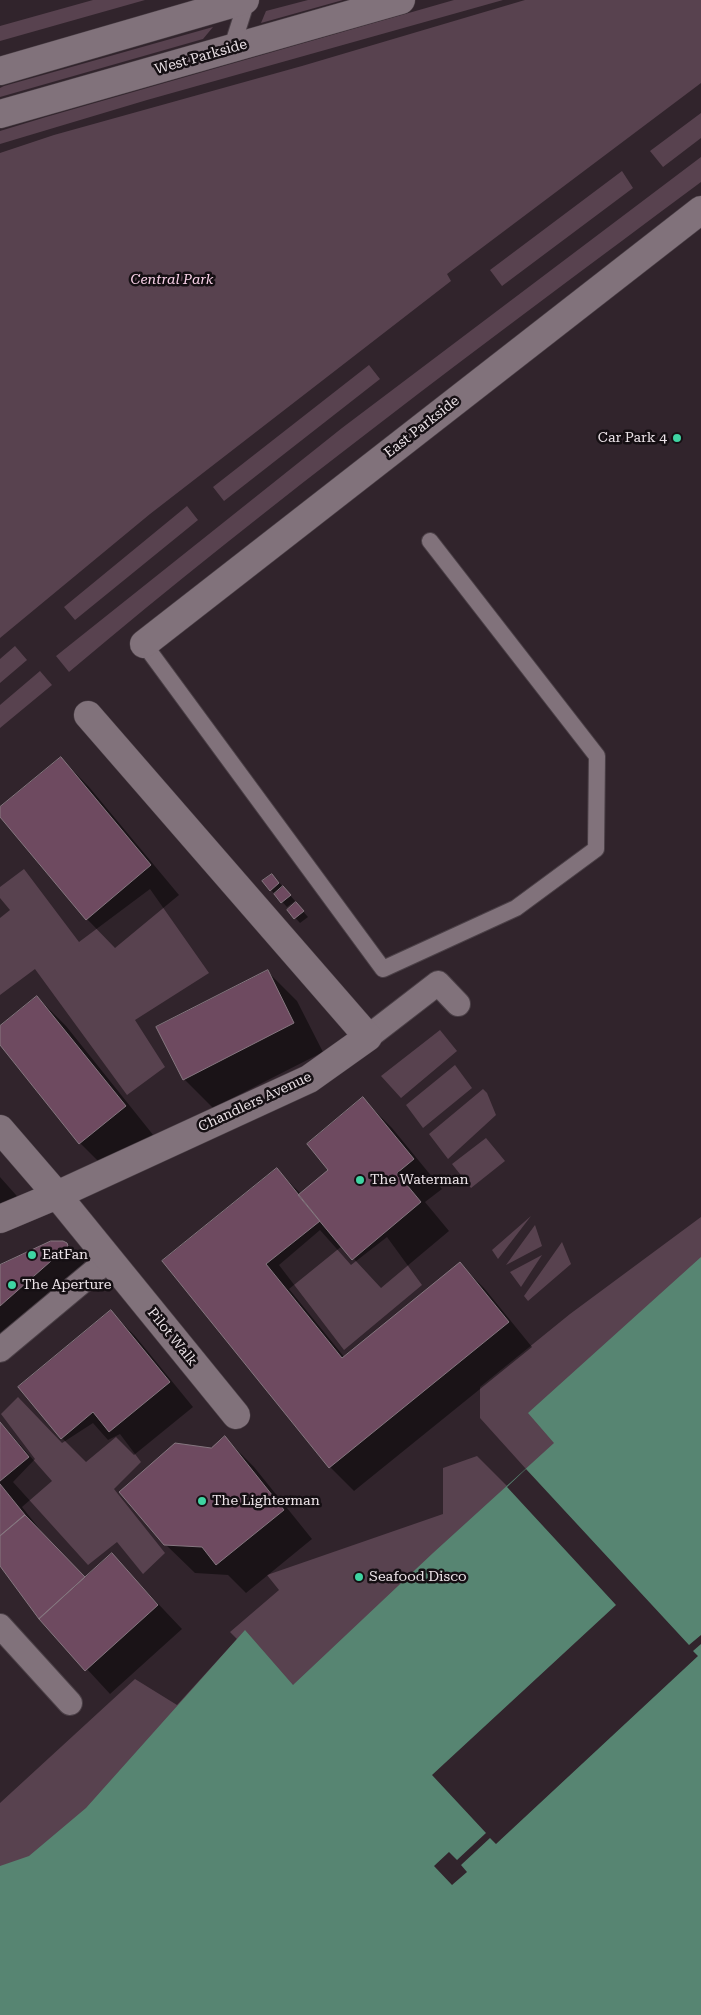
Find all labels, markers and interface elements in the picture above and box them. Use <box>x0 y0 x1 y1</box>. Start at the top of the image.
street label: West Parkside <box>153 36 249 78</box>
park label: Central Park <box>131 272 213 288</box>
street label: East Parkside <box>381 393 463 461</box>
place label: Car Park 4 <box>598 430 667 446</box>
marker: Car Park 4 <box>671 432 683 444</box>
street label: Chandlers Avenue <box>196 1068 314 1136</box>
place label: The Waterman <box>370 1172 469 1188</box>
marker: The Waterman <box>354 1174 366 1186</box>
place label: EatFan <box>42 1247 88 1263</box>
marker: EatFan <box>26 1249 38 1261</box>
place label: The Aperture <box>22 1277 111 1293</box>
marker: The Aperture <box>6 1279 18 1291</box>
street label: Pilot Walk <box>144 1305 200 1369</box>
place label: The Lighterman <box>212 1493 320 1509</box>
marker: The Lighterman <box>196 1495 208 1507</box>
place label: Seafood Disco <box>369 1569 467 1585</box>
marker: Seafood Disco <box>353 1571 365 1583</box>

